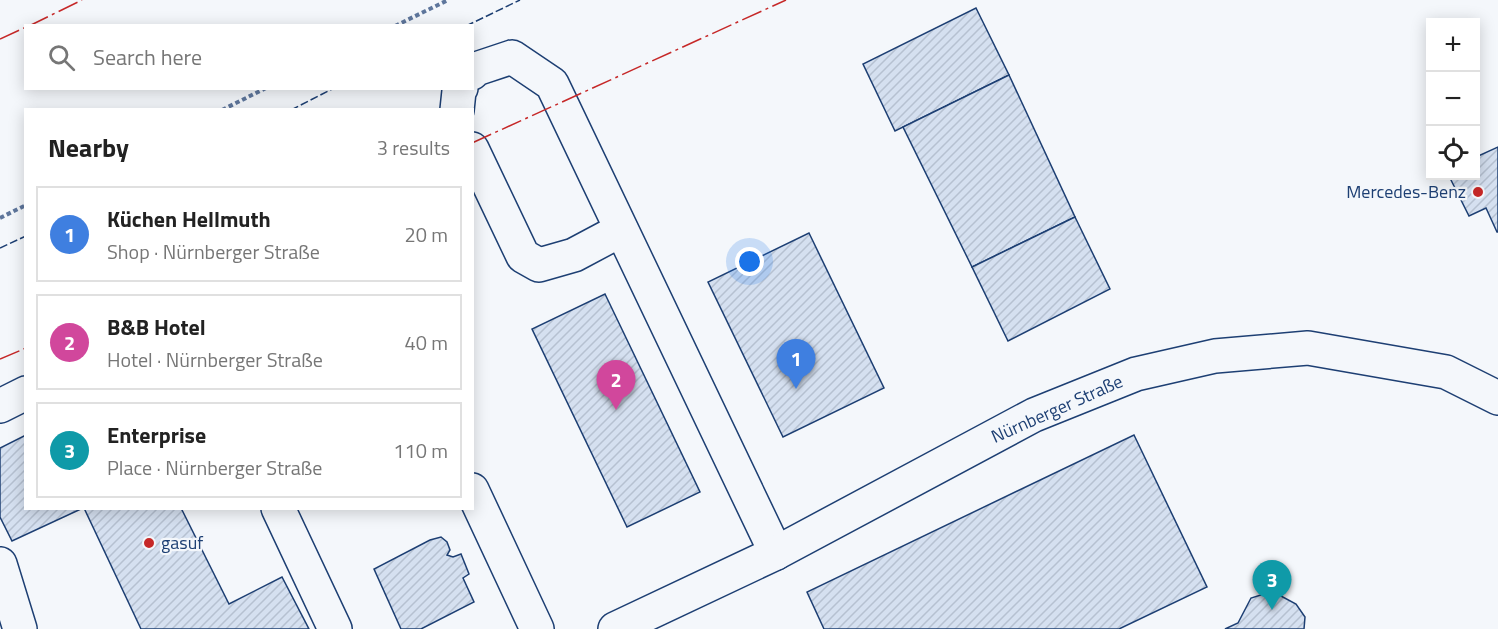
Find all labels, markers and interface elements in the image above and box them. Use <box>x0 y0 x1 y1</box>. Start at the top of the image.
map controls <box>1426 18 1480 180</box>
button: + <box>1426 18 1480 72</box>
search box <box>24 24 474 90</box>
text: Search here <box>93 40 202 74</box>
icon: search <box>45 41 78 74</box>
button: − <box>1426 72 1480 126</box>
button: locate <box>1426 126 1480 180</box>
text: Nearby <box>48 128 129 167</box>
text: 3 results <box>377 132 450 163</box>
place label: Mercedes-Benz <box>1346 178 1466 205</box>
marker: Mercedes-Benz <box>1471 185 1485 199</box>
text: Küchen Hellmuth <box>107 202 271 236</box>
text: 1 <box>64 219 75 250</box>
text: 20 m <box>404 219 448 250</box>
text: Shop · Nürnberger Straße <box>107 236 320 267</box>
your location <box>735 247 764 276</box>
text: B&B Hotel <box>107 310 206 344</box>
text: 2 <box>64 327 75 358</box>
text: 40 m <box>404 327 448 358</box>
pin: 1 <box>776 340 816 389</box>
text: Hotel · Nürnberger Straße <box>107 344 323 375</box>
pin: 2 <box>596 360 636 410</box>
street label: Nürnberger Straße <box>987 367 1127 450</box>
text: Enterprise <box>107 418 206 452</box>
text: 3 <box>64 435 75 466</box>
text: 110 m <box>393 435 448 466</box>
text: Place · Nürnberger Straße <box>107 452 322 483</box>
place label: gasuf <box>161 529 203 556</box>
marker: gasuf <box>142 536 156 550</box>
pin: 3 <box>1252 560 1292 610</box>

